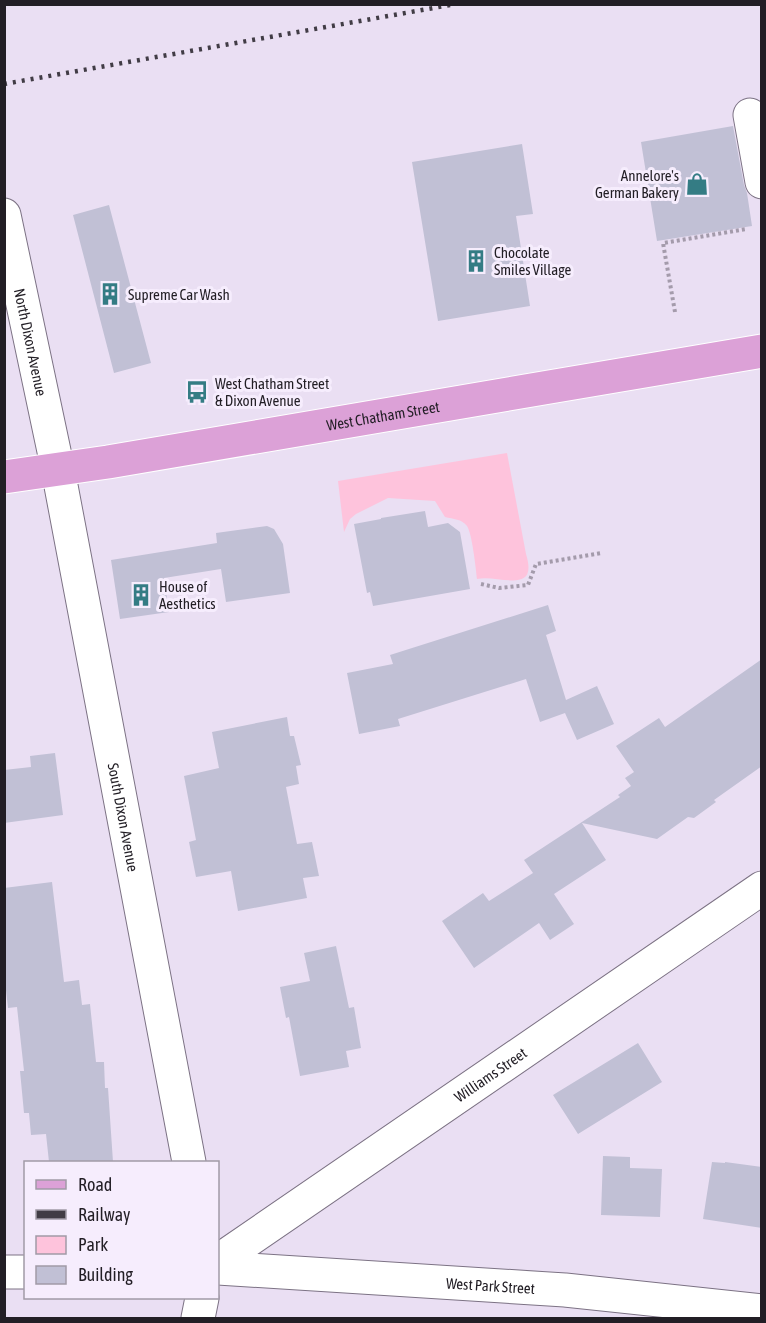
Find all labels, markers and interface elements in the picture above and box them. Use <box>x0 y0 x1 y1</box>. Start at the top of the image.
place label: Annelore's German Bakery <box>595 167 679 201</box>
shop icon: Annelore's German Bakery <box>684 171 710 197</box>
place label: Chocolate Smiles Village <box>494 244 571 278</box>
building icon: Chocolate Smiles Village <box>463 248 489 274</box>
building icon: Supreme Car Wash <box>97 281 123 307</box>
place label: Supreme Car Wash <box>128 286 230 303</box>
street label: North Dixon Avenue <box>11 287 51 398</box>
place label: West Chatham Street & Dixon Avenue <box>215 375 329 409</box>
bus stop icon: West Chatham Street & Dixon Avenue <box>184 379 210 405</box>
street label: West Chatham Street <box>325 397 441 433</box>
place label: House of Aesthetics <box>159 578 215 612</box>
building icon: House of Aesthetics <box>128 582 154 608</box>
street label: South Dixon Avenue <box>105 762 142 873</box>
street label: Williams Street <box>451 1044 530 1105</box>
legend <box>24 1161 219 1299</box>
text: Road <box>78 1174 112 1195</box>
text: Railway <box>78 1204 130 1225</box>
text: Park <box>78 1234 108 1255</box>
text: Building <box>78 1264 133 1285</box>
street label: West Park Street <box>445 1274 535 1297</box>

